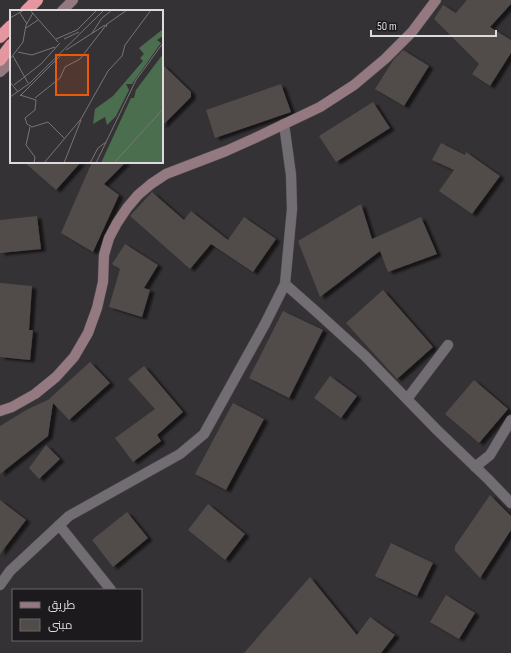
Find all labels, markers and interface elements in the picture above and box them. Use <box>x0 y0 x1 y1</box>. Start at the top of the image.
inset map <box>10 10 163 163</box>
scale bar <box>371 12 496 38</box>
text: 50 m <box>377 19 397 34</box>
legend <box>12 589 142 641</box>
text: طريق <box>48 598 76 613</box>
text: مبنى <box>48 618 73 633</box>

